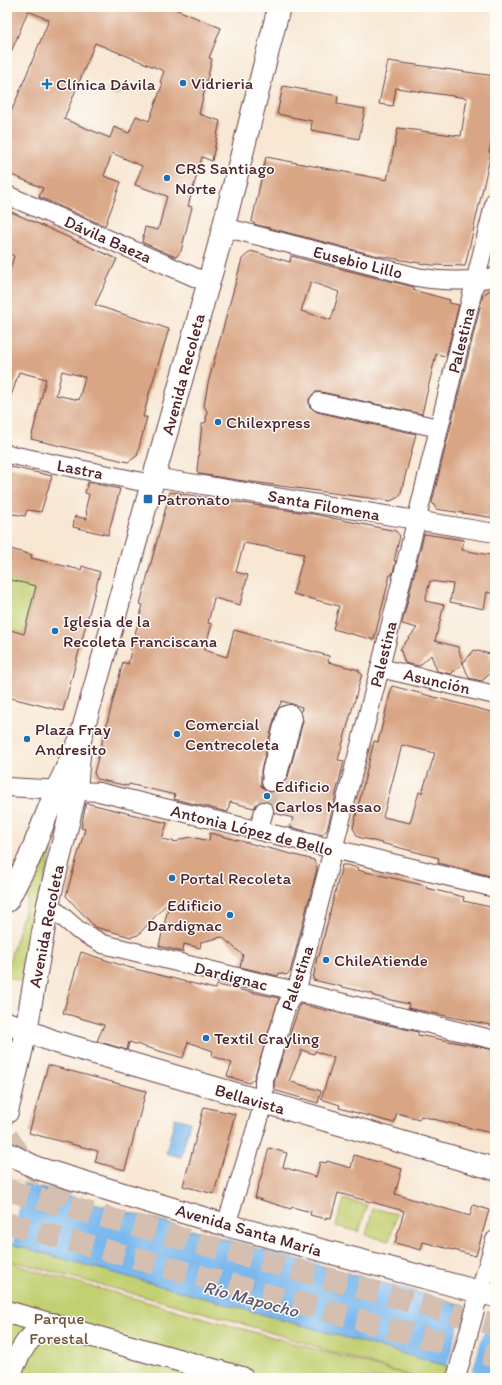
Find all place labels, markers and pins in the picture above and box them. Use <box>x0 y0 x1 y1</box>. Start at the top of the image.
place label: Vidrieria <box>191 73 253 93</box>
place label: Clínica Dávila <box>56 74 156 94</box>
marker: Clínica Dávila <box>41 78 53 90</box>
marker: Vidrieria <box>178 78 188 88</box>
place label: CRS Santiago Norte <box>175 158 275 198</box>
marker: CRS Santiago Norte <box>162 173 172 183</box>
place label: Chilexpress <box>226 412 311 432</box>
marker: Chilexpress <box>213 417 223 427</box>
place label: Patronato <box>157 489 230 509</box>
marker: Patronato <box>142 493 154 505</box>
place label: Iglesia de la Recoleta Franciscana <box>63 611 217 651</box>
marker: Iglesia de la Recoleta Franciscana <box>50 626 60 636</box>
place label: Comercial Centrecoleta <box>185 714 279 754</box>
place label: Plaza Fray Andresito <box>35 719 111 759</box>
marker: Comercial Centrecoleta <box>172 729 182 739</box>
marker: Plaza Fray Andresito <box>22 734 32 744</box>
place label: Edificio Carlos Massao <box>275 776 381 816</box>
marker: Edificio Carlos Massao <box>262 791 272 801</box>
place label: Portal Recoleta <box>180 868 291 888</box>
marker: Portal Recoleta <box>167 873 177 883</box>
place label: Edificio Dardignac <box>147 895 222 935</box>
marker: Edificio Dardignac <box>225 910 235 920</box>
place label: ChileAtiende <box>334 950 428 970</box>
marker: ChileAtiende <box>321 955 331 965</box>
place label: Textil Crayling <box>214 1028 320 1048</box>
marker: Textil Crayling <box>201 1033 211 1043</box>

